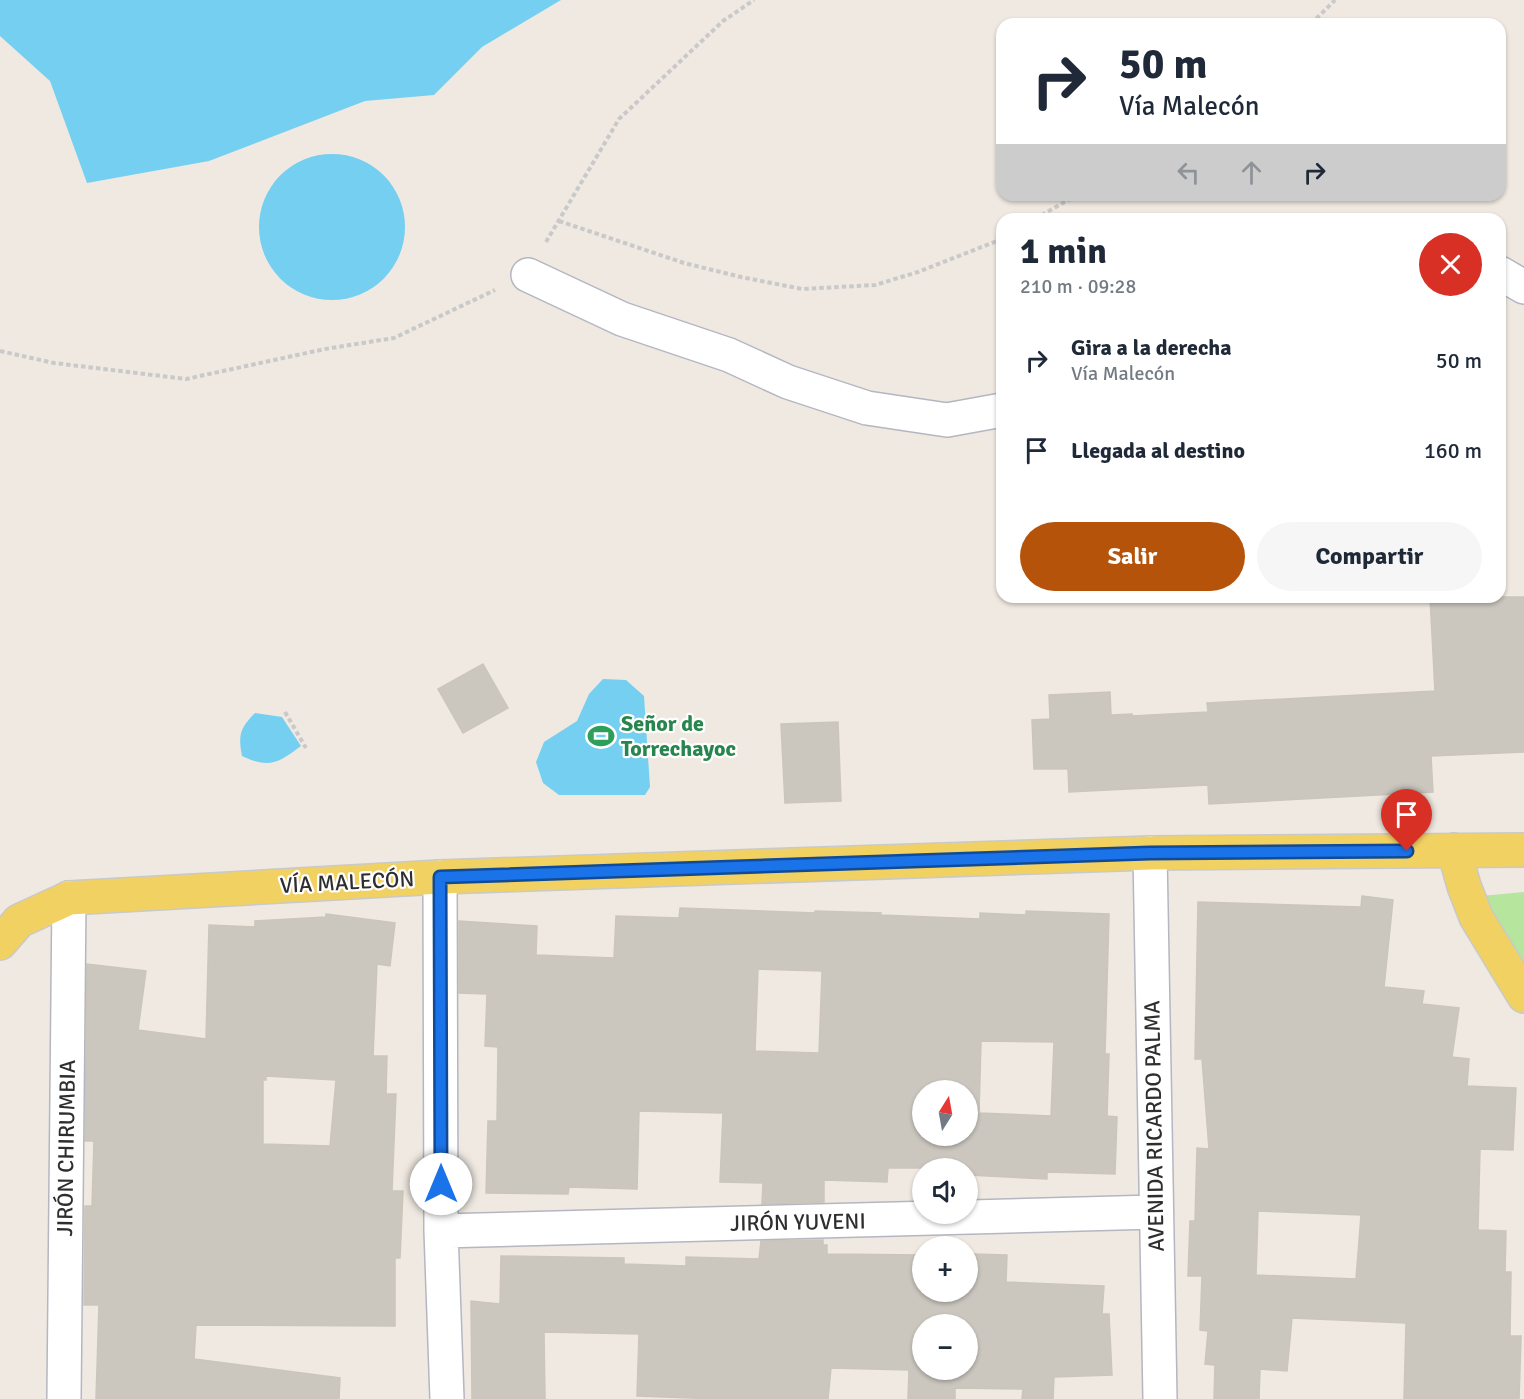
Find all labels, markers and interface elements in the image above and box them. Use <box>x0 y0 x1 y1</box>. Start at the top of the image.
text: 50 m <box>1119 39 1208 90</box>
icon: right <box>1020 42 1098 120</box>
text: Vía Malecón <box>1119 90 1259 123</box>
icon: left <box>1172 156 1205 189</box>
icon: ahead <box>1235 156 1268 189</box>
icon: right <box>1298 156 1331 189</box>
text: 1 min <box>1020 229 1107 274</box>
button: close <box>1419 233 1482 296</box>
text: 210 m · 09:28 <box>1020 274 1136 299</box>
text: Gira a la derecha <box>1071 334 1232 361</box>
icon: right <box>1020 344 1053 377</box>
text: 50 m <box>1436 347 1482 374</box>
text: Vía Malecón <box>1071 361 1175 386</box>
icon: arrive <box>1020 434 1053 467</box>
text: Llegada al destino <box>1071 437 1245 464</box>
text: 160 m <box>1424 437 1482 464</box>
button: Salir <box>1020 522 1245 591</box>
button: Compartir <box>1257 522 1482 591</box>
place label: Señor de Torrechayoc <box>621 710 736 762</box>
sports icon: Señor de Torrechayoc <box>586 721 616 751</box>
pin <box>1381 789 1432 851</box>
icon: arrive <box>1390 798 1423 831</box>
street label: VÍA MALECÓN <box>279 865 415 899</box>
street label: AVENIDA RICARDO PALMA <box>1138 1000 1170 1252</box>
street label: JIRÓN CHIRUMBIA <box>51 1059 81 1237</box>
north arrow <box>912 1080 978 1146</box>
map controls <box>912 1080 978 1380</box>
position arrow <box>409 1152 473 1216</box>
button: sound <box>912 1158 978 1224</box>
street label: JIRÓN YUVENI <box>730 1207 866 1237</box>
button: + <box>912 1236 978 1302</box>
button: − <box>912 1314 978 1380</box>

